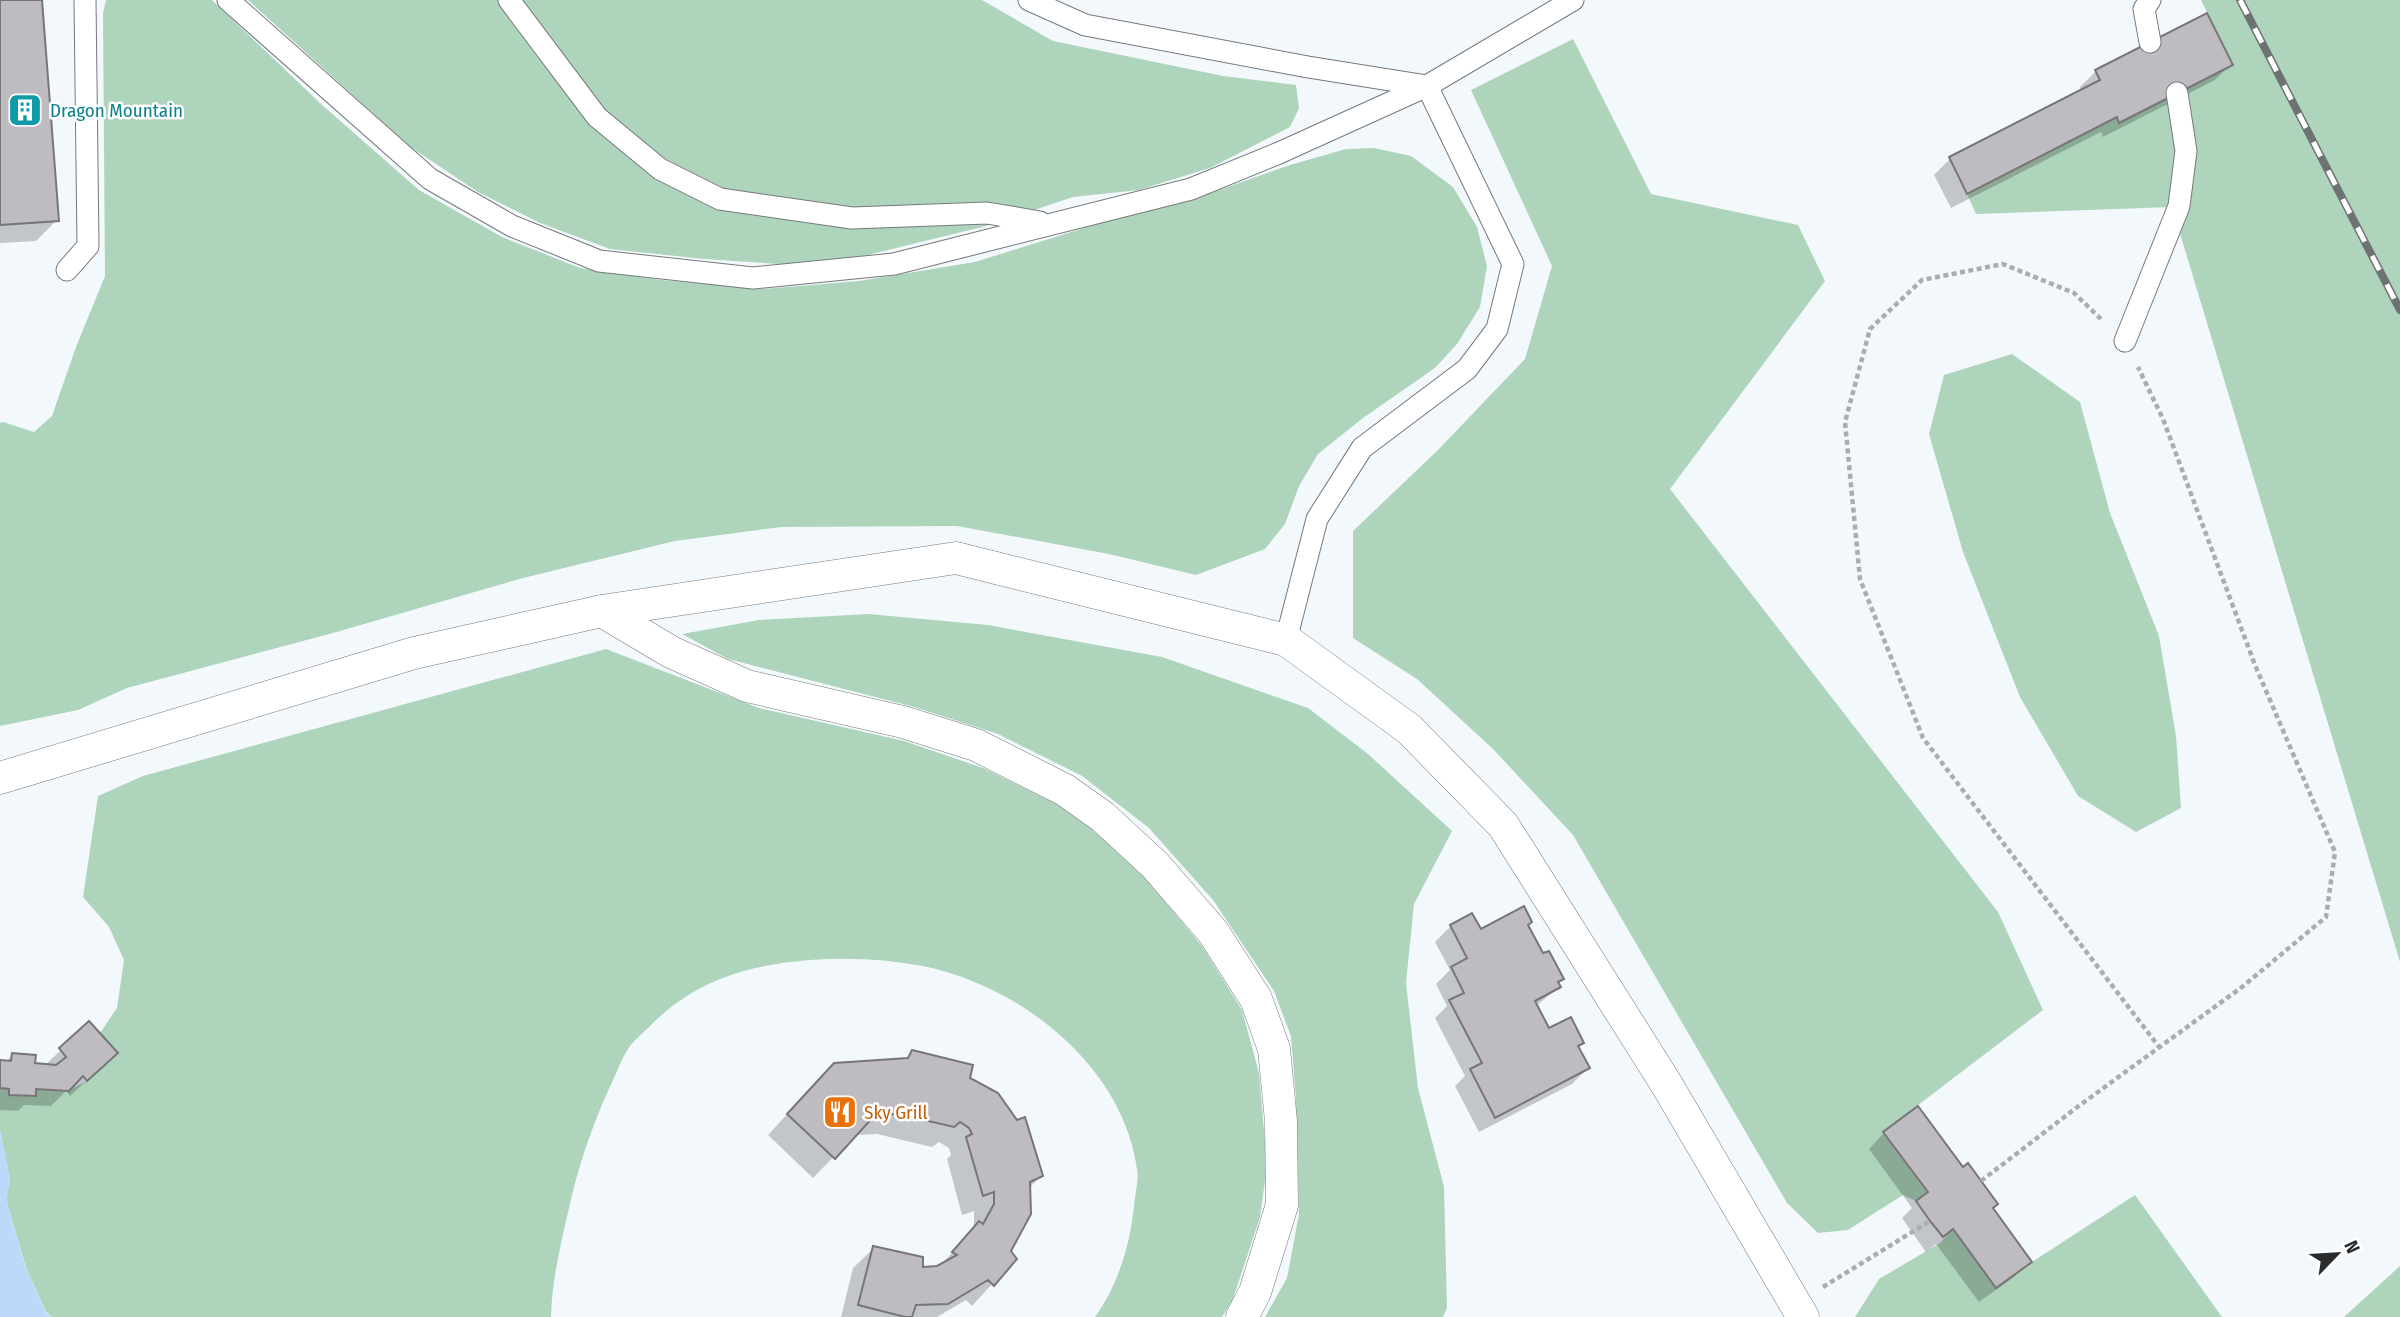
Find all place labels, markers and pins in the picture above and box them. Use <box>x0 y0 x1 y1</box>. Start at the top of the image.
building icon: Dragon Mountain <box>6 91 44 129</box>
place label: Dragon Mountain <box>50 99 183 122</box>
restaurant icon: Sky Grill <box>821 1093 859 1131</box>
place label: Sky Grill <box>864 1101 928 1124</box>

